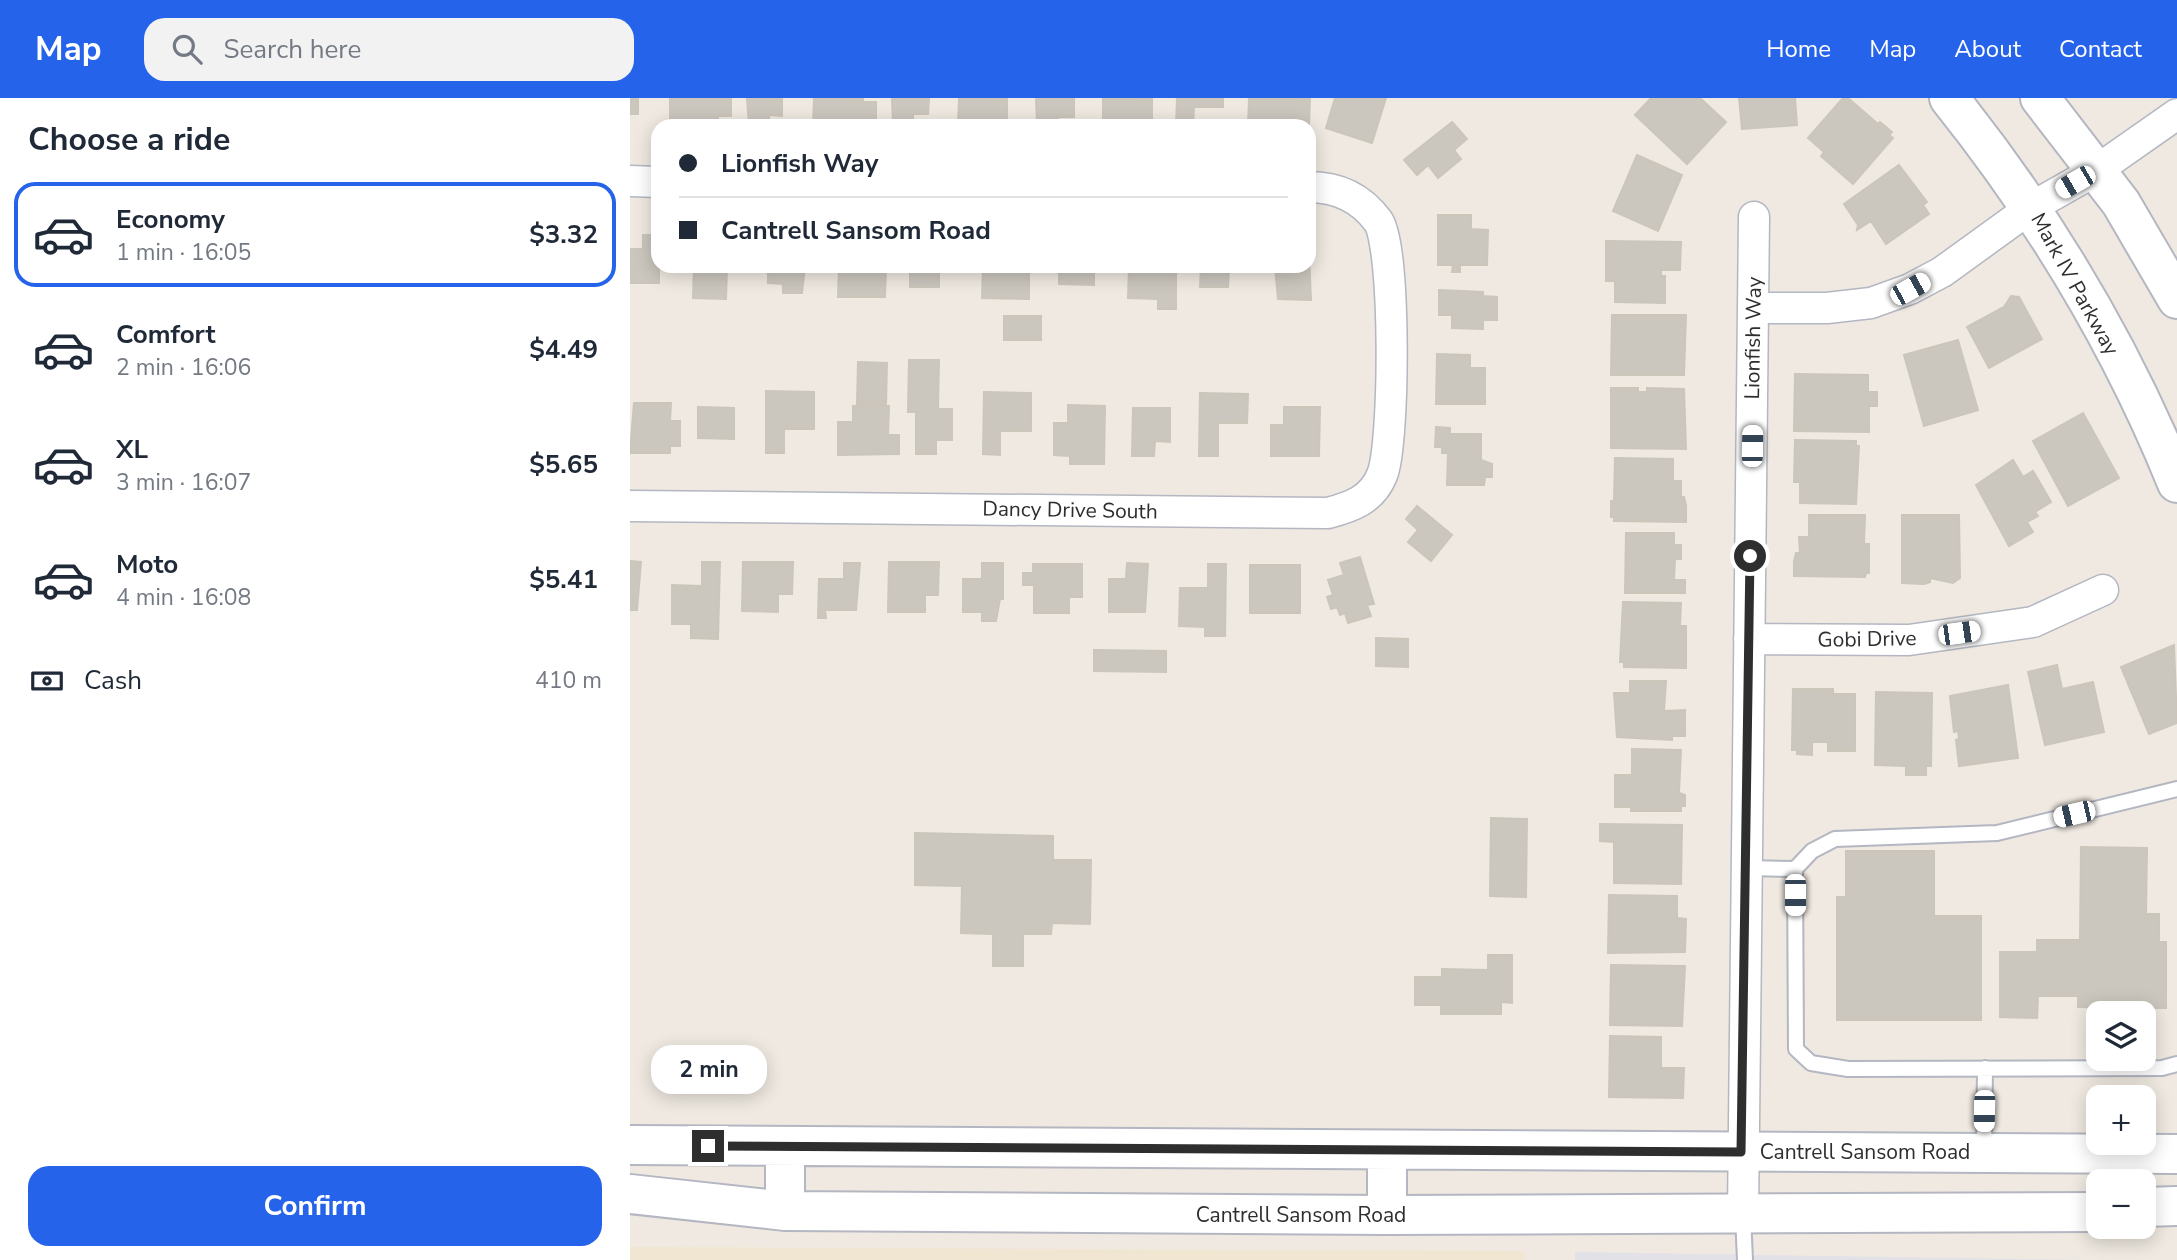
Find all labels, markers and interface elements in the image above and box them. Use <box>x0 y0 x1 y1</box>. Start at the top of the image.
search box <box>144 18 634 81</box>
text: Map <box>35 27 102 72</box>
icon: search <box>168 30 206 68</box>
text: Search here <box>224 32 361 67</box>
text: Home <box>1766 33 1831 65</box>
text: Map <box>1869 33 1916 65</box>
text: About <box>1954 33 2021 65</box>
text: Contact <box>2059 33 2142 65</box>
text: Choose a ride <box>28 118 230 161</box>
text: Lionfish Way <box>721 146 878 181</box>
car <box>2052 162 2099 202</box>
text: Economy <box>116 202 225 237</box>
icon: car <box>32 203 95 266</box>
street label: Mark IV Parkway <box>2024 208 2126 360</box>
text: Cantrell Sansom Road <box>721 213 991 248</box>
text: $3.32 <box>529 217 598 252</box>
text: 1 min · 16:05 <box>116 237 251 268</box>
car <box>1887 270 1934 308</box>
street label: Lionfish Way <box>1738 276 1768 400</box>
text: Comfort <box>116 317 216 352</box>
icon: car <box>32 318 95 381</box>
text: $4.49 <box>529 332 598 367</box>
text: 2 min · 16:06 <box>116 352 251 383</box>
car <box>1742 425 1763 467</box>
text: XL <box>116 432 148 467</box>
icon: car <box>32 433 95 496</box>
text: $5.65 <box>529 447 598 482</box>
text: 3 min · 16:07 <box>116 467 251 498</box>
street label: Dancy Drive South <box>982 494 1158 526</box>
route start <box>1734 540 1766 572</box>
text: Moto <box>116 547 178 582</box>
icon: car <box>32 548 95 611</box>
text: $5.41 <box>529 562 598 597</box>
text: 4 min · 16:08 <box>116 582 251 613</box>
car <box>1937 620 1982 646</box>
street label: Gobi Drive <box>1817 624 1917 654</box>
icon: cash <box>28 662 66 700</box>
text: Cash <box>84 663 142 698</box>
text: 410 m <box>535 665 602 696</box>
car <box>2052 799 2097 829</box>
car <box>1785 874 1806 916</box>
map controls <box>2086 1001 2156 1239</box>
button: layers <box>2086 1001 2156 1071</box>
callout: 2 min <box>650 1044 766 1094</box>
text: 2 min <box>679 1054 739 1085</box>
button: + <box>2086 1085 2156 1155</box>
car <box>1974 1090 1995 1132</box>
route end <box>692 1130 724 1162</box>
street label: Cantrell Sansom Road <box>1760 1138 1970 1166</box>
button: Confirm <box>28 1166 602 1246</box>
button: − <box>2086 1169 2156 1239</box>
street label: Cantrell Sansom Road <box>1196 1201 1406 1229</box>

